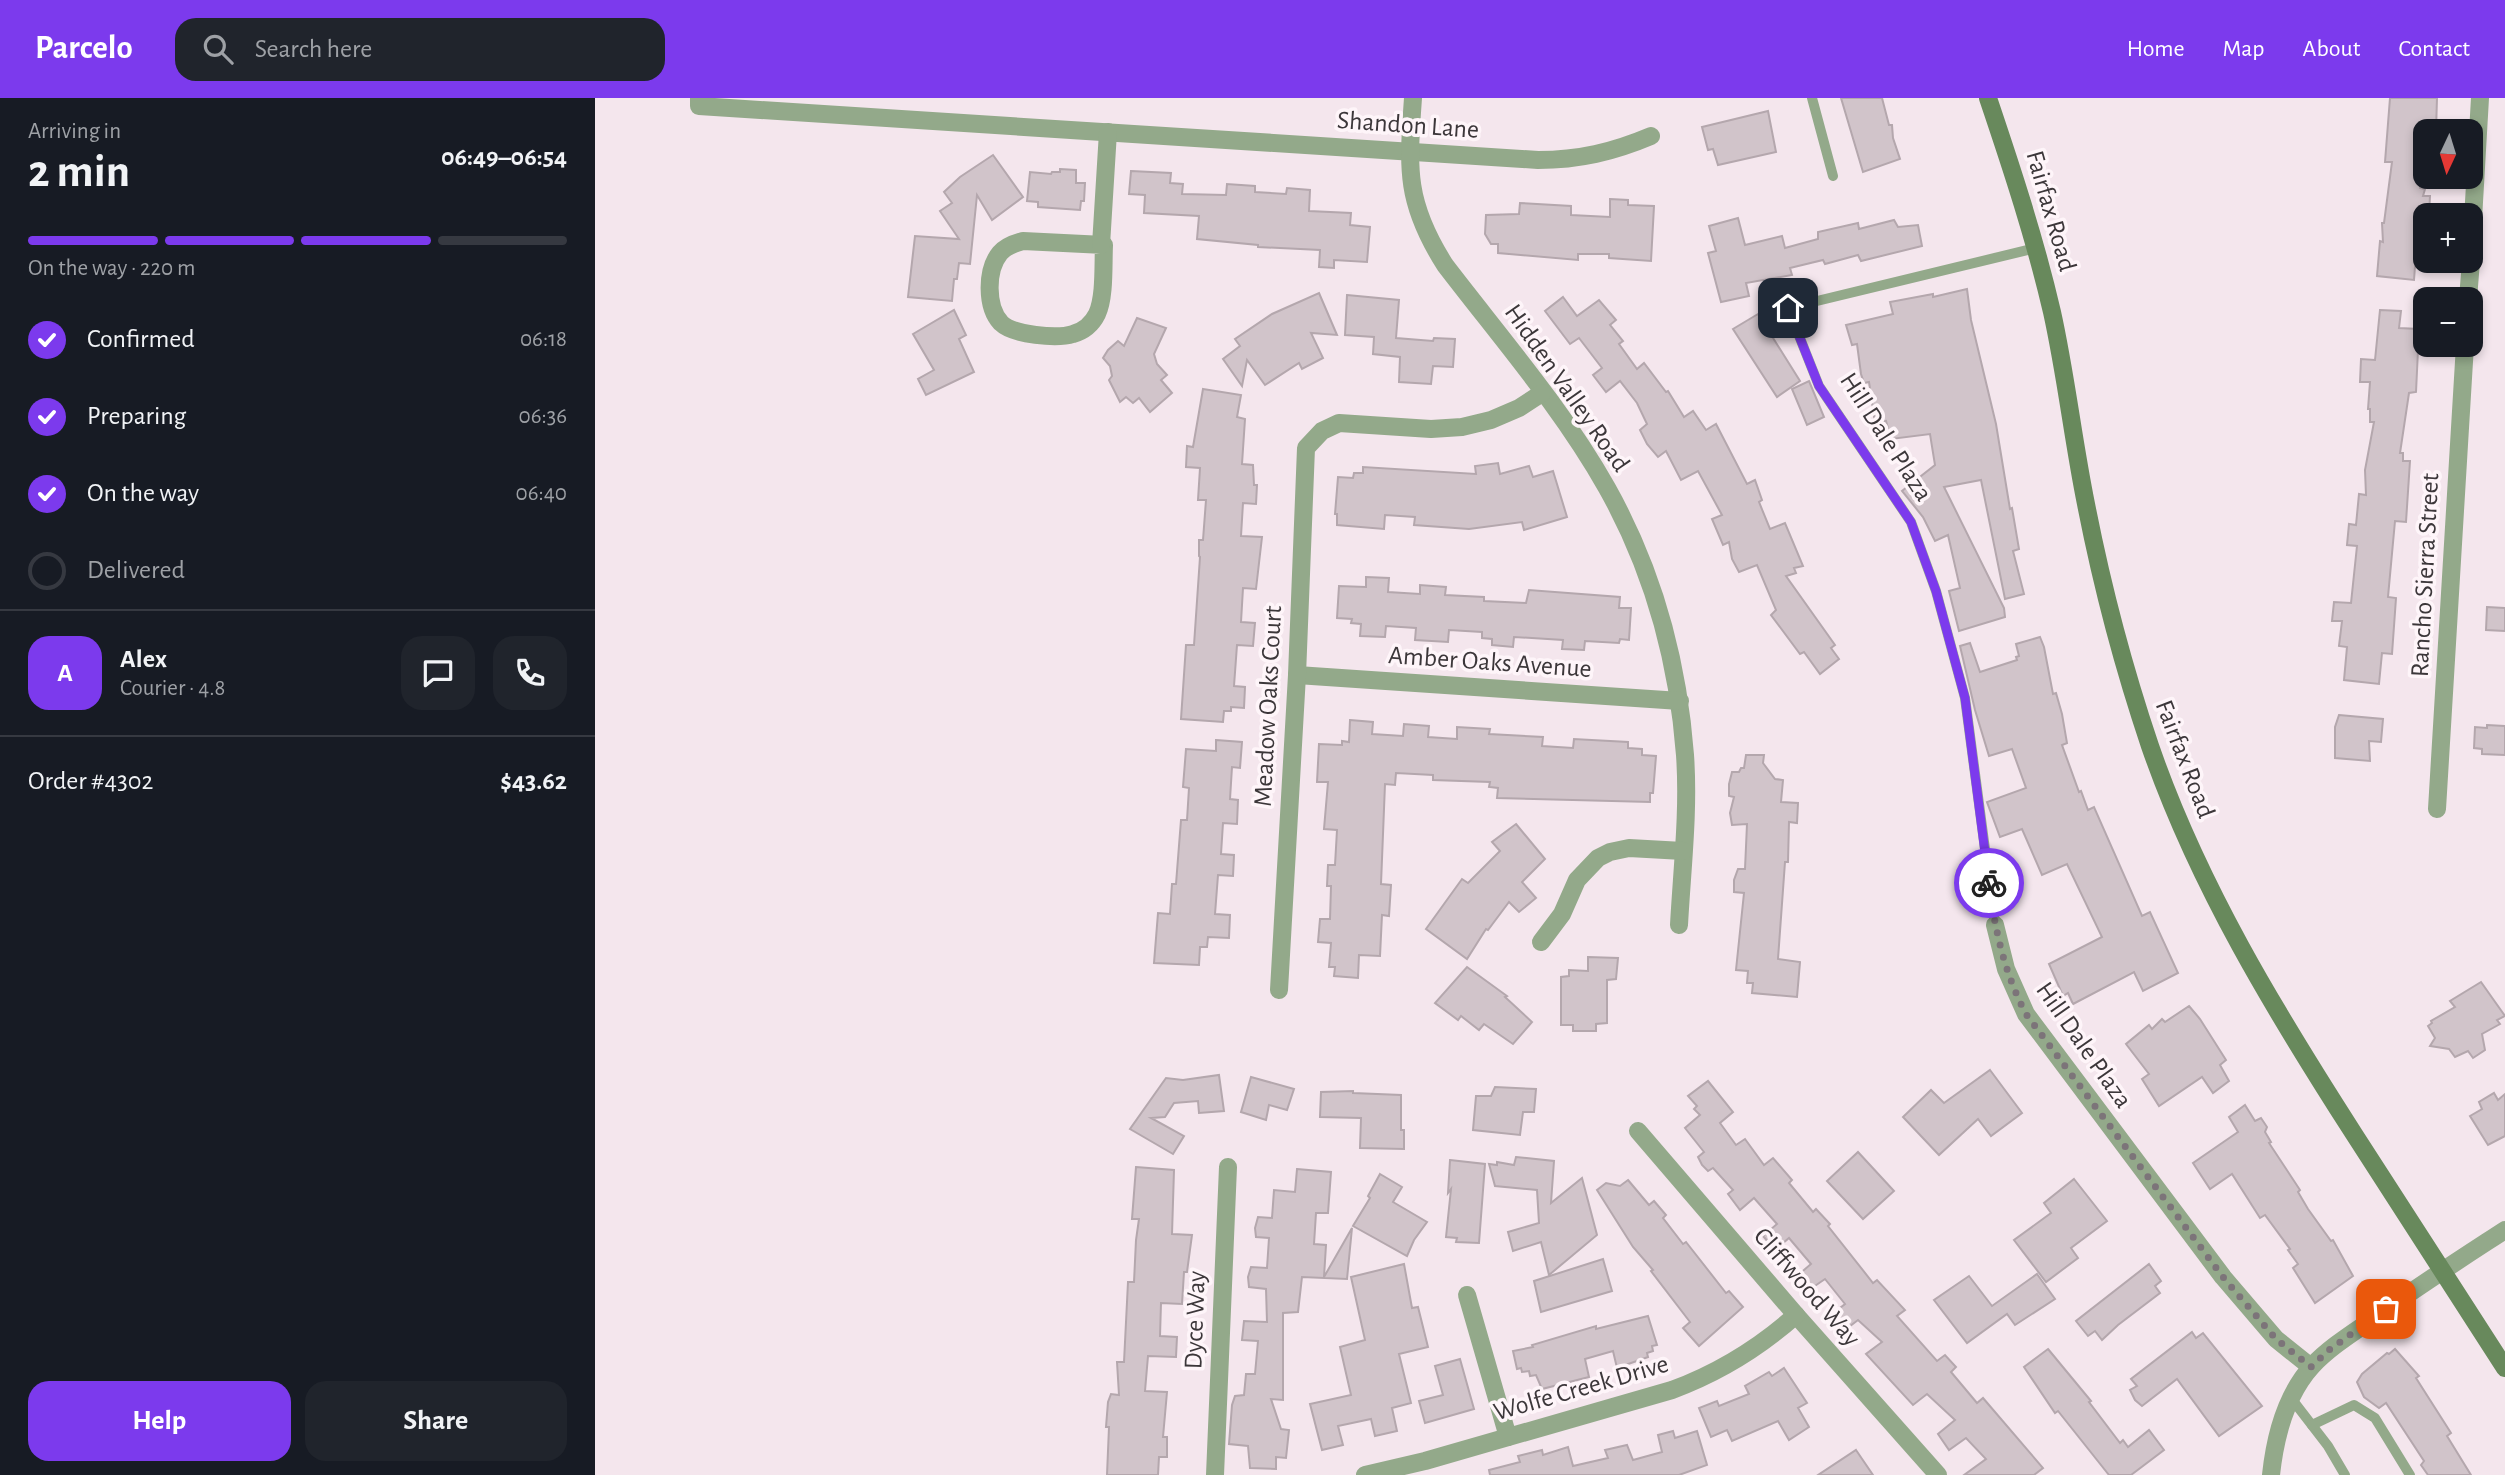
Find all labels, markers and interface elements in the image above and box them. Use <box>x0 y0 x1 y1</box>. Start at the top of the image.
search box <box>175 18 665 81</box>
icon: search <box>199 30 237 68</box>
text: Parcelo <box>35 32 133 65</box>
text: Search here <box>255 36 372 62</box>
text: Home <box>2127 37 2185 61</box>
text: Map <box>2223 37 2265 61</box>
text: About <box>2303 37 2360 61</box>
text: Contact <box>2398 37 2470 61</box>
street label: Shandon Lane <box>1336 107 1480 143</box>
north arrow <box>2413 119 2483 189</box>
map controls <box>2413 119 2483 357</box>
text: Arriving in <box>28 120 121 143</box>
text: 06:49–06:54 <box>441 144 567 170</box>
street label: Fairfax Road <box>2021 148 2081 274</box>
text: 2 min <box>28 149 130 195</box>
button: + <box>2413 203 2483 273</box>
text: On the way · 220 m <box>28 257 195 280</box>
pin <box>1758 278 1818 338</box>
button: − <box>2413 287 2483 357</box>
icon: home <box>1769 289 1807 327</box>
street label: Hidden Valley Road <box>1500 299 1634 477</box>
icon: check <box>28 321 66 359</box>
text: Confirmed <box>87 326 195 352</box>
text: 06:18 <box>520 328 567 351</box>
street label: Hill Dale Plaza <box>1835 368 1937 506</box>
icon: check <box>28 398 66 436</box>
text: Preparing <box>87 403 186 429</box>
text: 06:36 <box>518 405 567 428</box>
street label: Rancho Sierra Street <box>2407 472 2443 678</box>
icon: check <box>28 475 66 513</box>
text: On the way <box>87 480 199 506</box>
text: 06:40 <box>516 482 567 505</box>
text: Delivered <box>87 557 185 583</box>
street label: Meadow Oaks Court <box>1250 605 1286 807</box>
button: chat <box>401 636 475 710</box>
button: phone <box>493 636 567 710</box>
street label: Amber Oaks Avenue <box>1387 642 1593 682</box>
text: Alex <box>120 646 167 672</box>
text: A <box>57 660 73 686</box>
text: Courier · 4.8 <box>120 677 225 700</box>
street label: Fairfax Road <box>2151 696 2219 822</box>
text: Order #4302 <box>28 768 153 794</box>
text: $43.62 <box>500 768 567 794</box>
courier <box>1954 848 2024 918</box>
icon: bike <box>1970 864 2008 902</box>
street label: Hill Dale Plaza <box>2031 977 2137 1113</box>
street label: Cliffwood Way <box>1749 1223 1865 1351</box>
street label: Dyce Way <box>1180 1270 1210 1370</box>
pin <box>2356 1279 2416 1339</box>
icon: bag <box>2367 1290 2405 1328</box>
street label: Wolfe Creek Drive <box>1491 1351 1671 1425</box>
button: Help <box>28 1381 291 1461</box>
button: Share <box>305 1381 567 1461</box>

